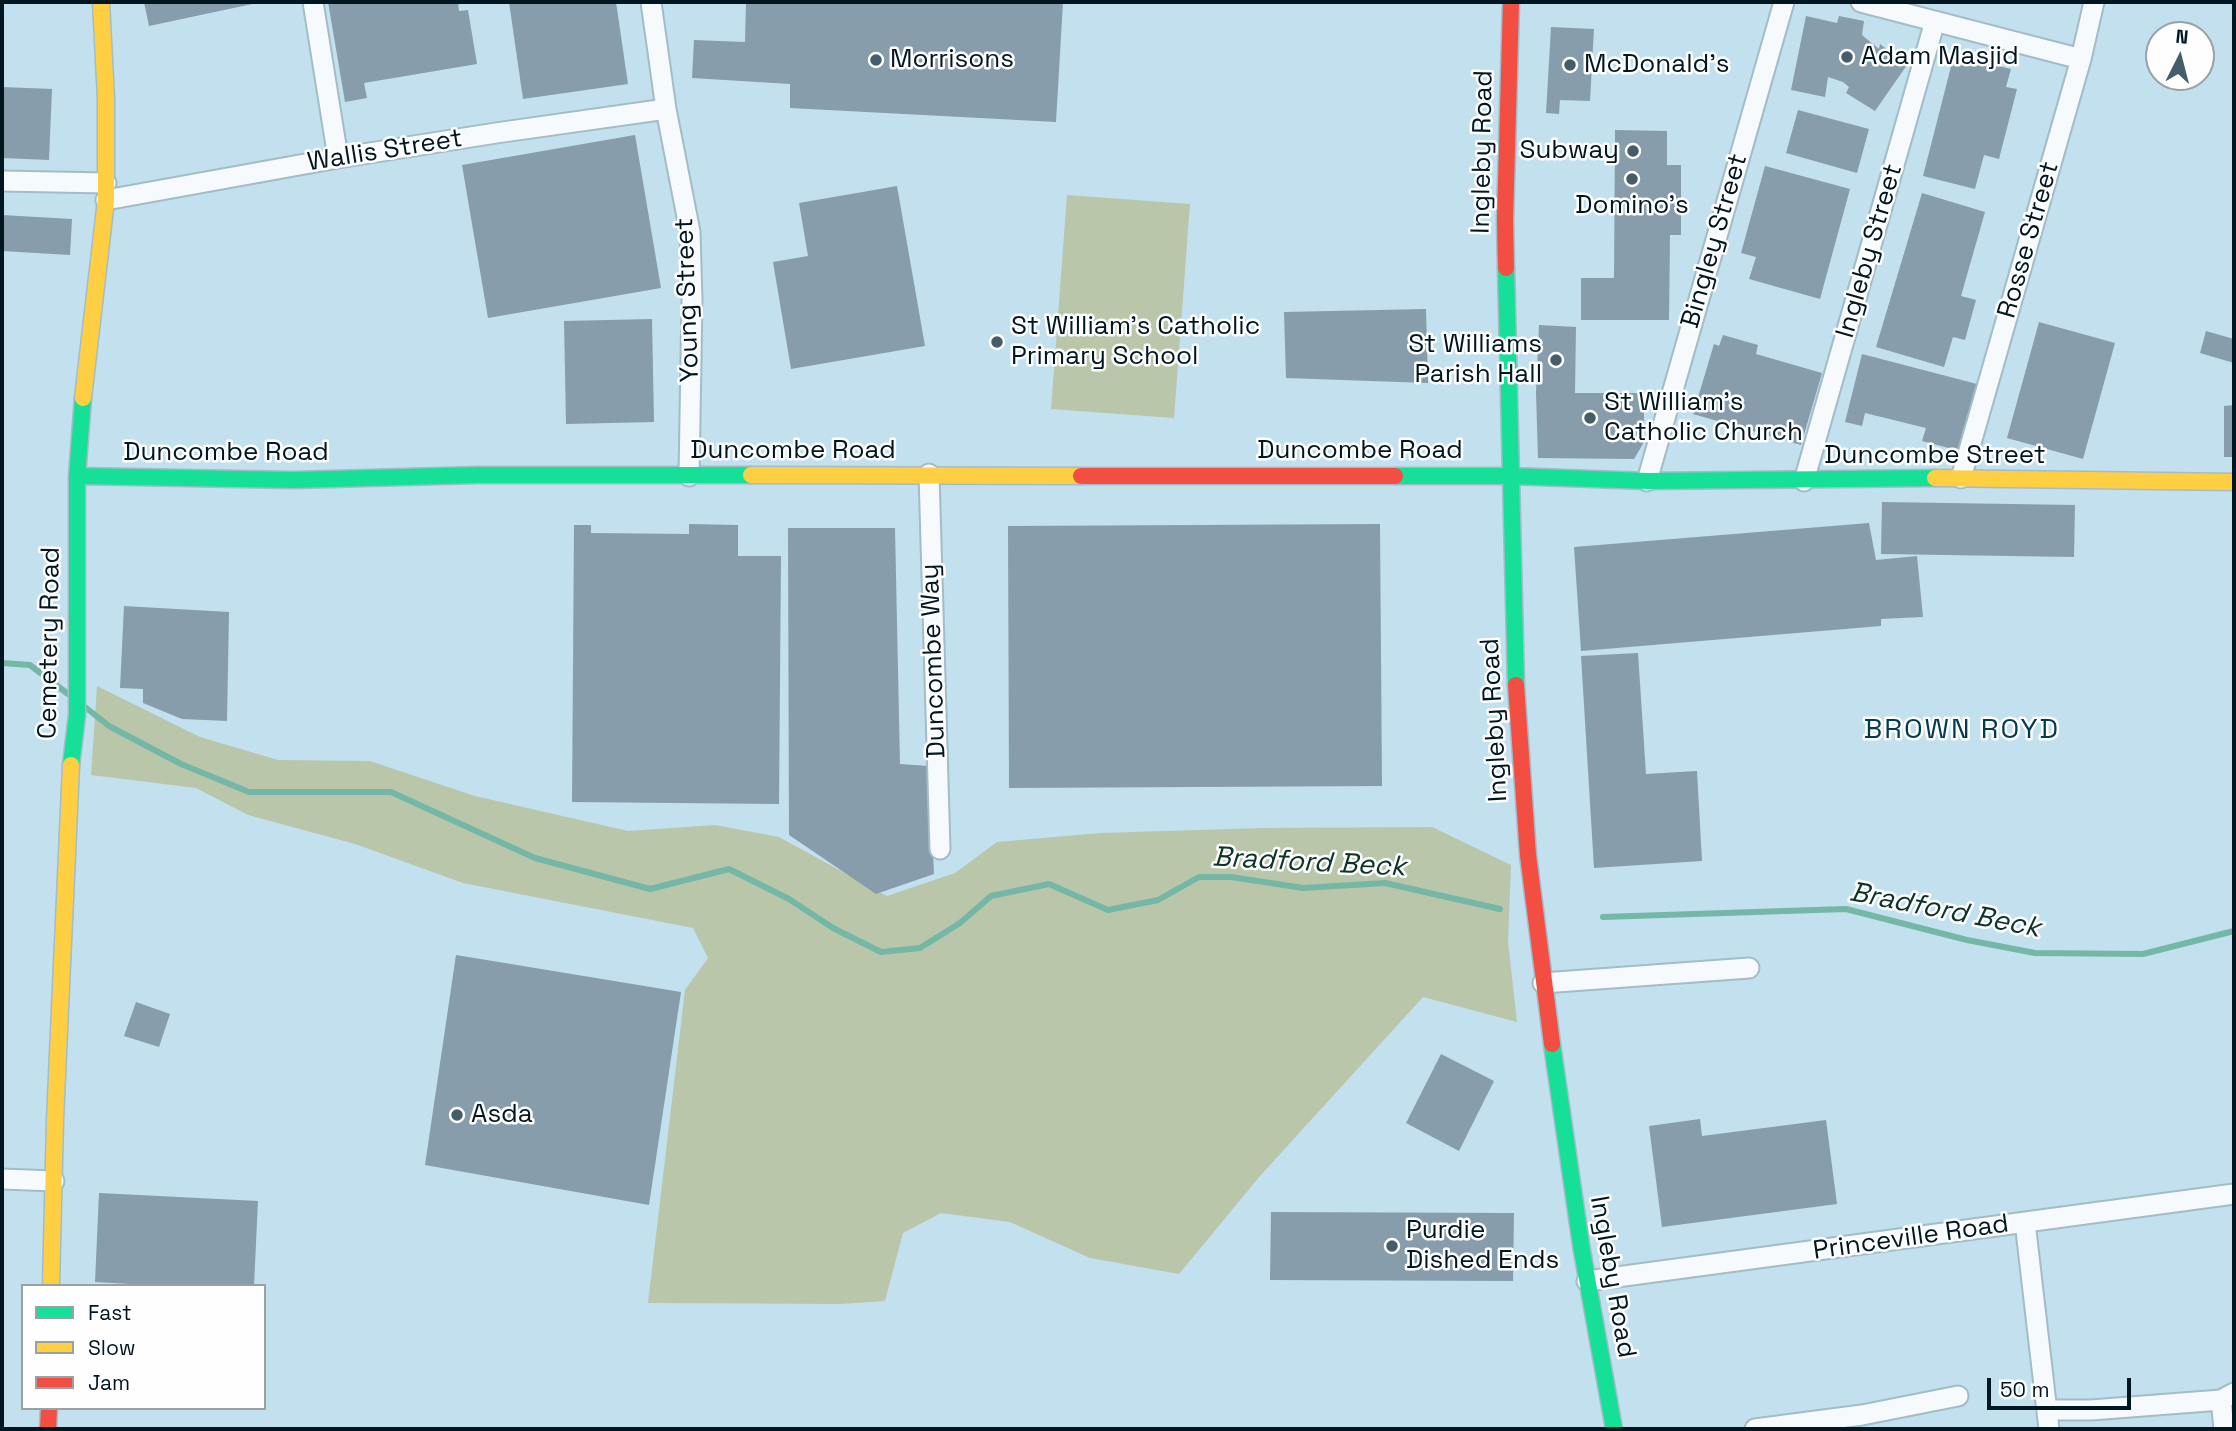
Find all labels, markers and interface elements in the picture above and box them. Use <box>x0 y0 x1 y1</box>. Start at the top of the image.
north arrow <box>2145 21 2215 91</box>
text: N <box>2174 24 2190 50</box>
place label: Adam Masjid <box>1861 41 2019 73</box>
place label: Morrisons <box>890 44 1014 76</box>
place label: McDonald's <box>1584 49 1729 81</box>
marker: Adam Masjid <box>1839 49 1855 65</box>
marker: Morrisons <box>868 52 884 68</box>
marker: McDonald's <box>1562 57 1578 73</box>
street label: Ingleby Road <box>1466 70 1500 234</box>
street label: Wallis Street <box>305 123 465 179</box>
place label: Subway <box>1520 135 1619 167</box>
marker: Subway <box>1625 143 1641 159</box>
street label: Bingley Street <box>1675 150 1755 332</box>
street label: Rosse Street <box>1992 158 2066 322</box>
street label: Ingleby Street <box>1830 160 1910 342</box>
marker: Domino's <box>1624 171 1640 187</box>
place label: Domino's <box>1575 190 1689 222</box>
street label: Young Street <box>670 217 706 383</box>
place label: St William's Catholic Primary School <box>1011 311 1260 372</box>
place label: St Williams Parish Hall <box>1408 329 1542 390</box>
marker: St William's Catholic Primary School <box>989 334 1005 350</box>
marker: St Williams Parish Hall <box>1548 352 1564 368</box>
place label: St William's Catholic Church <box>1604 387 1803 448</box>
marker: St William's Catholic Church <box>1582 410 1598 426</box>
street label: Duncombe Road <box>690 435 896 467</box>
street label: Duncombe Road <box>1257 435 1463 467</box>
street label: Duncombe Road <box>123 437 329 469</box>
street label: Duncombe Street <box>1824 440 2046 472</box>
street label: Cemetery Road <box>33 547 67 739</box>
street label: Duncombe Way <box>915 563 953 759</box>
street label: Ingleby Road <box>1475 637 1515 803</box>
district label: BROWN ROYD <box>1865 713 2059 747</box>
water label: Bradford Beck <box>1211 841 1407 885</box>
water label: Bradford Beck <box>1847 876 2043 946</box>
place label: Asda <box>471 1099 533 1131</box>
marker: Asda <box>449 1107 465 1123</box>
street label: Ingleby Road <box>1582 1194 1642 1360</box>
street label: Princeville Road <box>1811 1209 2011 1267</box>
place label: Purdie Dished Ends <box>1406 1215 1559 1276</box>
marker: Purdie Dished Ends <box>1384 1238 1400 1254</box>
legend <box>21 1284 266 1410</box>
text: Fast <box>88 1299 132 1326</box>
text: Slow <box>88 1334 136 1361</box>
scale bar <box>1991 1364 2134 1408</box>
text: Jam <box>88 1369 130 1396</box>
text: 50 m <box>2000 1376 2050 1403</box>

